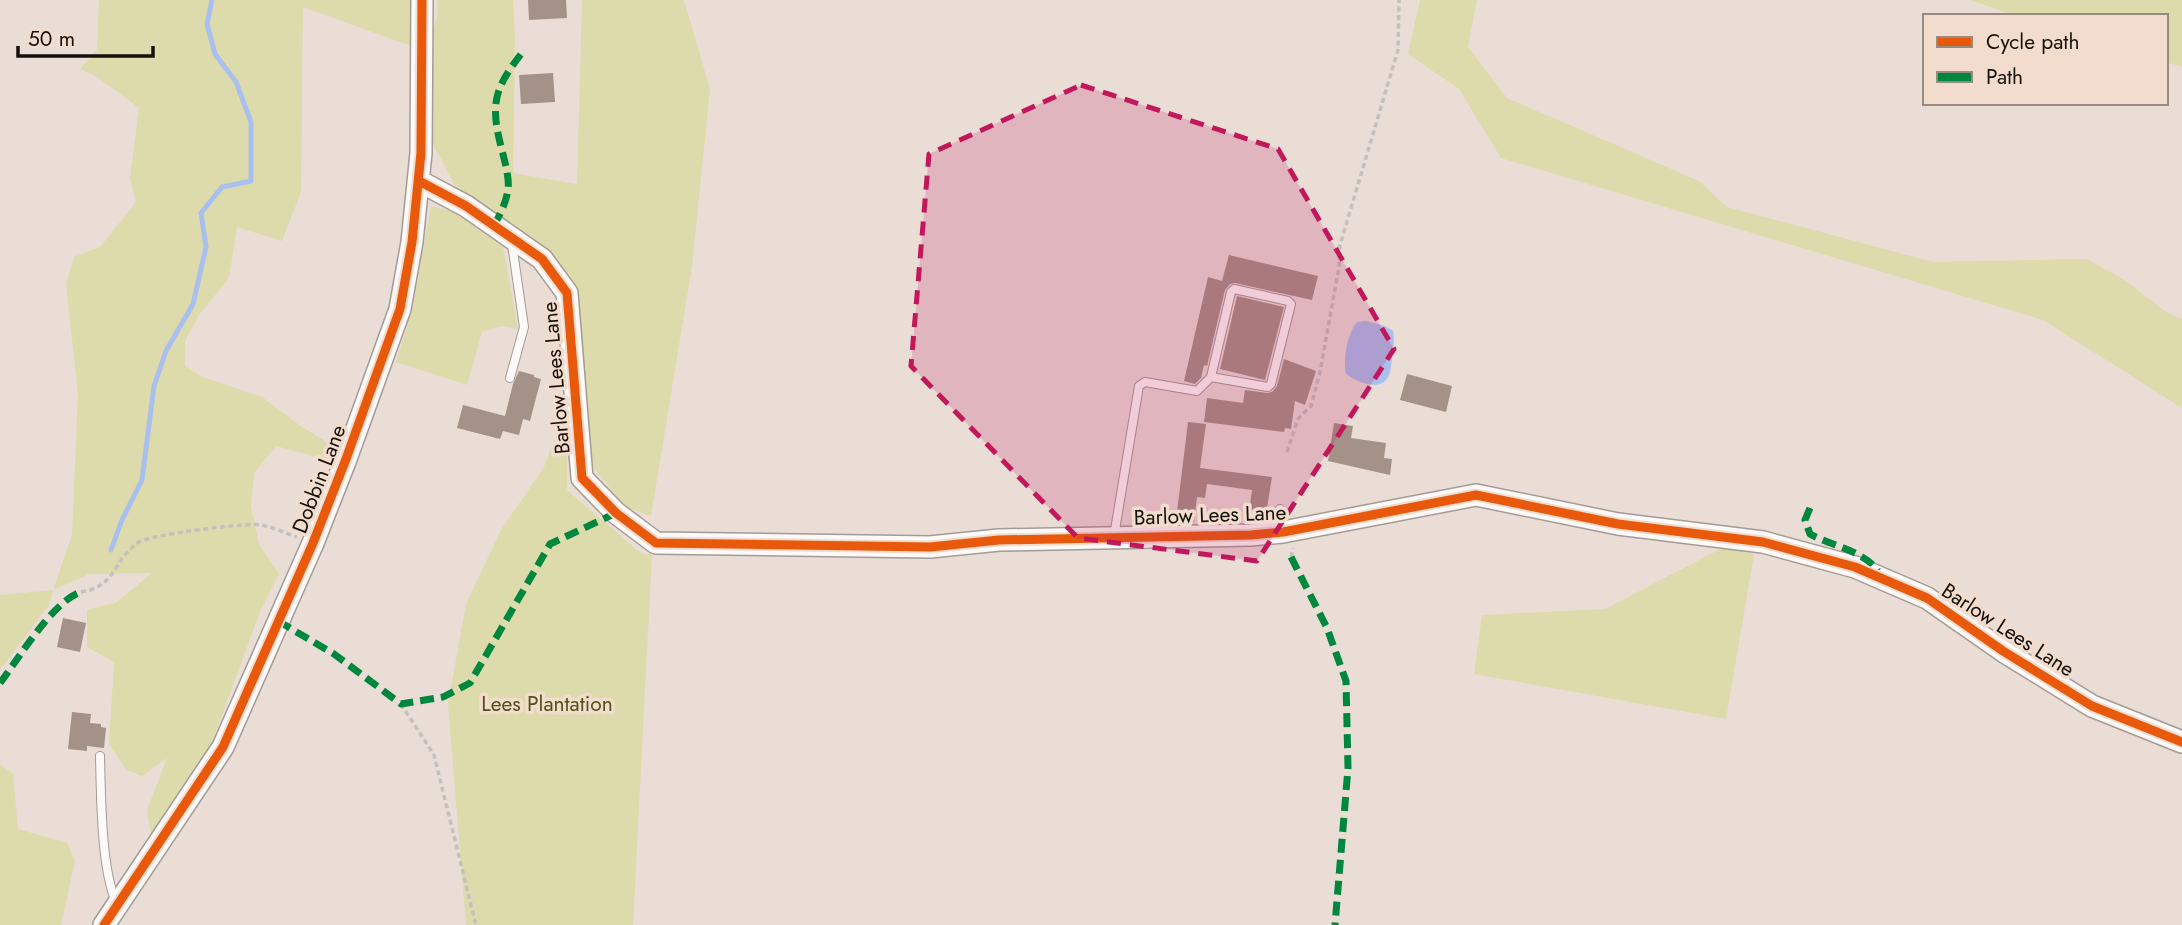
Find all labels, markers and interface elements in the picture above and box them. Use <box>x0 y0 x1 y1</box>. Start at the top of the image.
scale bar <box>18 14 152 58</box>
legend <box>1923 14 2168 105</box>
text: 50 m <box>28 24 75 54</box>
text: Cycle path <box>1986 27 2079 57</box>
text: Path <box>1986 62 2023 92</box>
street label: Barlow Lees Lane <box>534 300 578 455</box>
street label: Dobbin Lane <box>285 420 353 538</box>
street label: Barlow Lees Lane <box>1133 497 1287 533</box>
street label: Barlow Lees Lane <box>1936 576 2080 684</box>
park label: Lees Plantation <box>481 689 613 719</box>

